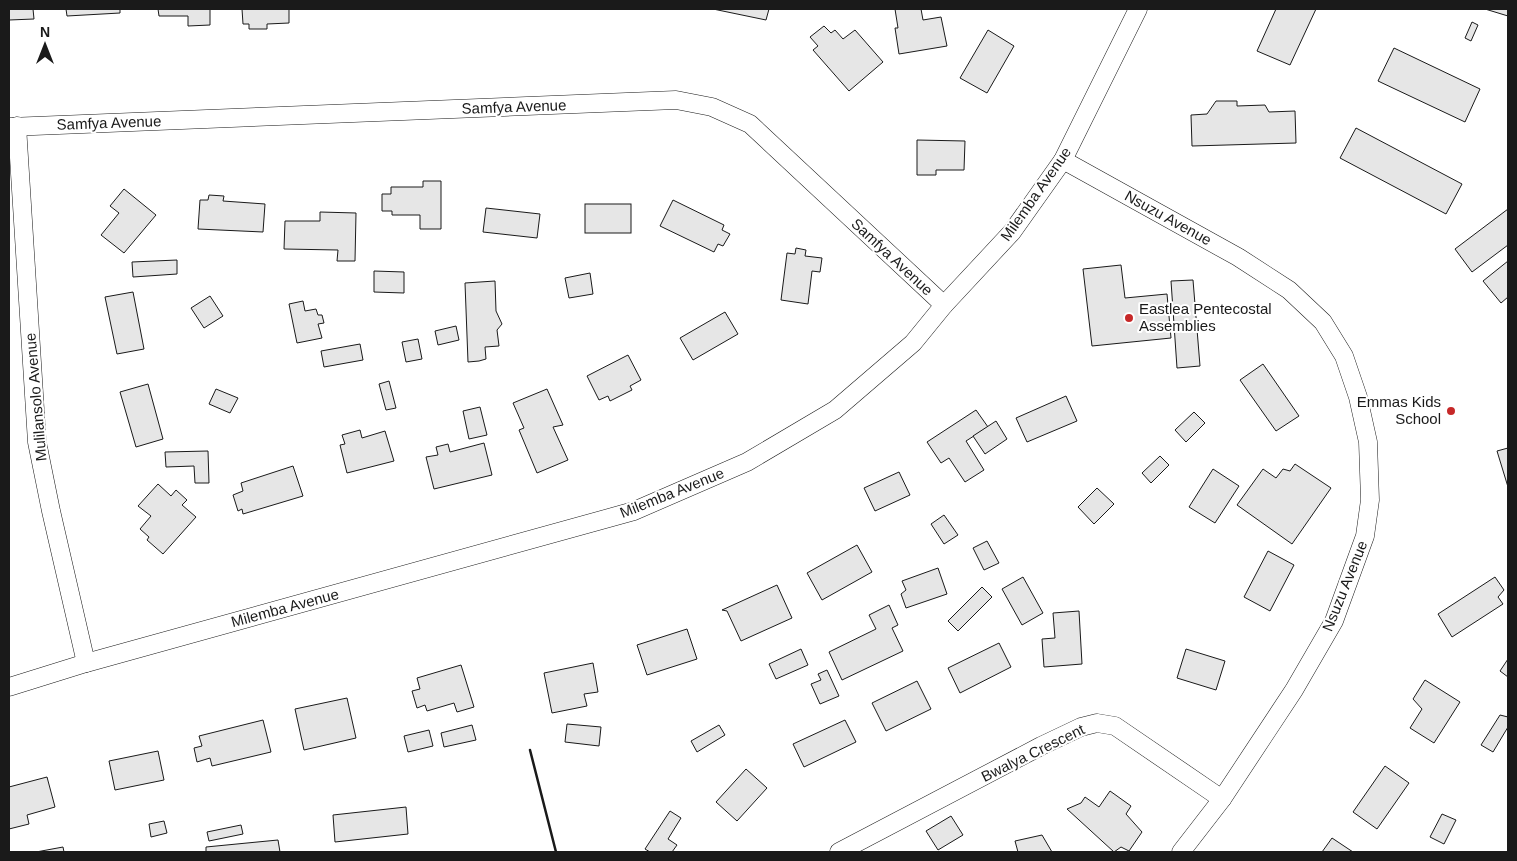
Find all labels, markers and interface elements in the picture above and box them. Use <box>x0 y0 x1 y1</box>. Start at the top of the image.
north arrow <box>20 20 70 70</box>
text: N <box>40 24 50 40</box>
street label: Samfya Avenue <box>461 96 567 117</box>
street label: Samfya Avenue <box>56 112 162 133</box>
street label: Milemba Avenue <box>997 144 1074 244</box>
street label: Nsuzu Avenue <box>1122 187 1215 248</box>
street label: Samfya Avenue <box>848 215 936 299</box>
place label: Eastlea Pentecostal Assemblies <box>1139 300 1272 334</box>
marker: Eastlea Pentecostal Assemblies <box>1123 312 1135 324</box>
street label: Mulilansolo Avenue <box>21 332 50 462</box>
place label: Emmas Kids School <box>1357 393 1441 427</box>
marker: Emmas Kids School <box>1445 405 1457 417</box>
street label: Milemba Avenue <box>617 464 726 521</box>
street label: Nsuzu Avenue <box>1319 538 1370 634</box>
street label: Milemba Avenue <box>229 585 340 630</box>
street label: Bwalya Crescent <box>978 720 1088 785</box>

